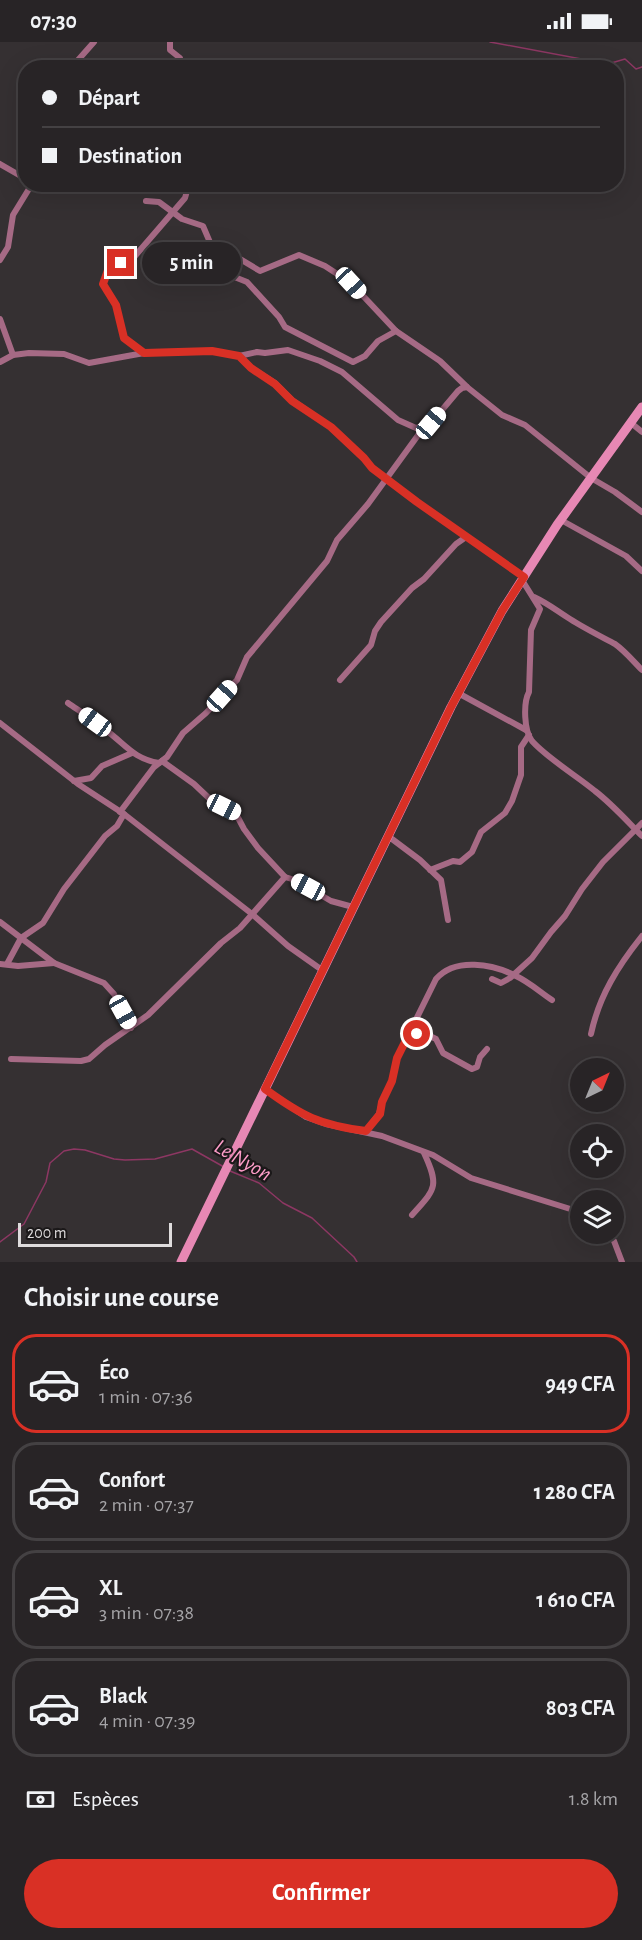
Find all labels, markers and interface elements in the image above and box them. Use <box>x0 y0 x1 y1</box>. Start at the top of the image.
text: 07:30 <box>30 10 77 32</box>
text: Départ <box>78 87 140 109</box>
text: Destination <box>78 145 182 167</box>
callout: 5 min <box>142 242 241 284</box>
route end <box>107 249 134 276</box>
text: 5 min <box>170 253 213 273</box>
car <box>332 264 370 302</box>
car <box>413 403 449 443</box>
car <box>203 677 241 715</box>
car <box>75 704 115 740</box>
car <box>204 791 244 823</box>
car <box>288 871 328 903</box>
car <box>106 992 140 1032</box>
route start <box>403 1020 430 1047</box>
north arrow <box>570 1058 624 1112</box>
map controls <box>570 1058 624 1244</box>
button: locate <box>570 1124 624 1178</box>
water label: Le Nyon <box>211 1135 275 1185</box>
button: layers <box>570 1190 624 1244</box>
scale bar <box>18 1220 172 1248</box>
text: 200 m <box>27 1225 67 1241</box>
text: Choisir une course <box>24 1284 219 1311</box>
icon: car <box>27 1357 81 1411</box>
text: Éco <box>99 1361 129 1383</box>
text: 949 CFA <box>545 1373 615 1395</box>
text: 1 min · 07:36 <box>99 1387 193 1407</box>
icon: car <box>27 1465 81 1519</box>
text: Confort <box>99 1469 165 1491</box>
text: 1 280 CFA <box>534 1481 615 1503</box>
text: 2 min · 07:37 <box>99 1495 194 1515</box>
icon: car <box>27 1573 81 1627</box>
text: XL <box>99 1577 122 1599</box>
text: 1 610 CFA <box>536 1589 615 1611</box>
text: 3 min · 07:38 <box>99 1603 194 1623</box>
icon: car <box>27 1681 81 1735</box>
text: Black <box>99 1685 147 1707</box>
text: 803 CFA <box>546 1697 615 1719</box>
text: 4 min · 07:39 <box>99 1711 195 1731</box>
icon: cash <box>24 1783 57 1816</box>
text: Espèces <box>72 1788 139 1810</box>
text: 1.8 km <box>569 1789 618 1809</box>
button: Confirmer <box>24 1859 618 1928</box>

